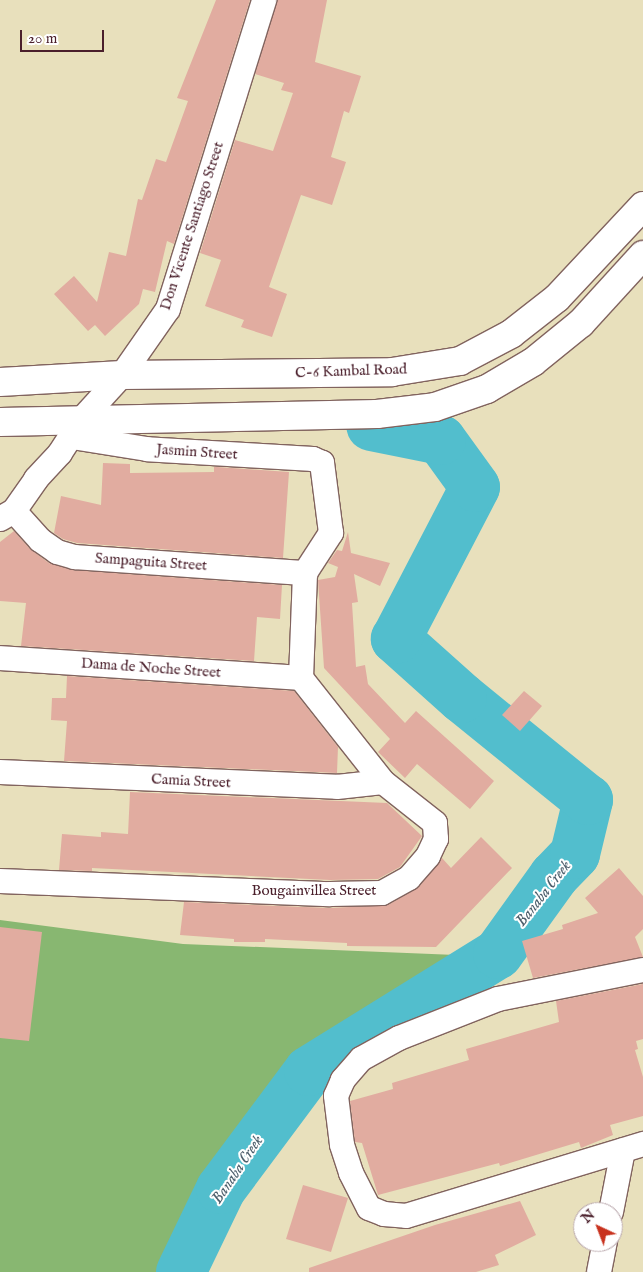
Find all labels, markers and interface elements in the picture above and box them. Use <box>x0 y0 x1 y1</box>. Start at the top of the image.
scale bar <box>22 20 106 52</box>
text: 20 m <box>28 29 57 48</box>
street label: Don Vicente Santiago Street <box>156 139 228 313</box>
street label: C-6 Kambal Road <box>295 360 407 382</box>
street label: Jasmin Street <box>156 440 238 464</box>
street label: Sampaguita Street <box>94 549 208 575</box>
street label: Dama de Noche Street <box>80 654 222 682</box>
street label: Camia Street <box>151 770 231 792</box>
water label: Banaba Creek <box>512 857 576 931</box>
street label: Bougainvillea Street <box>252 882 376 900</box>
water label: Banaba Creek <box>208 1132 268 1208</box>
north arrow <box>573 1202 623 1252</box>
text: N <box>578 1206 599 1227</box>

